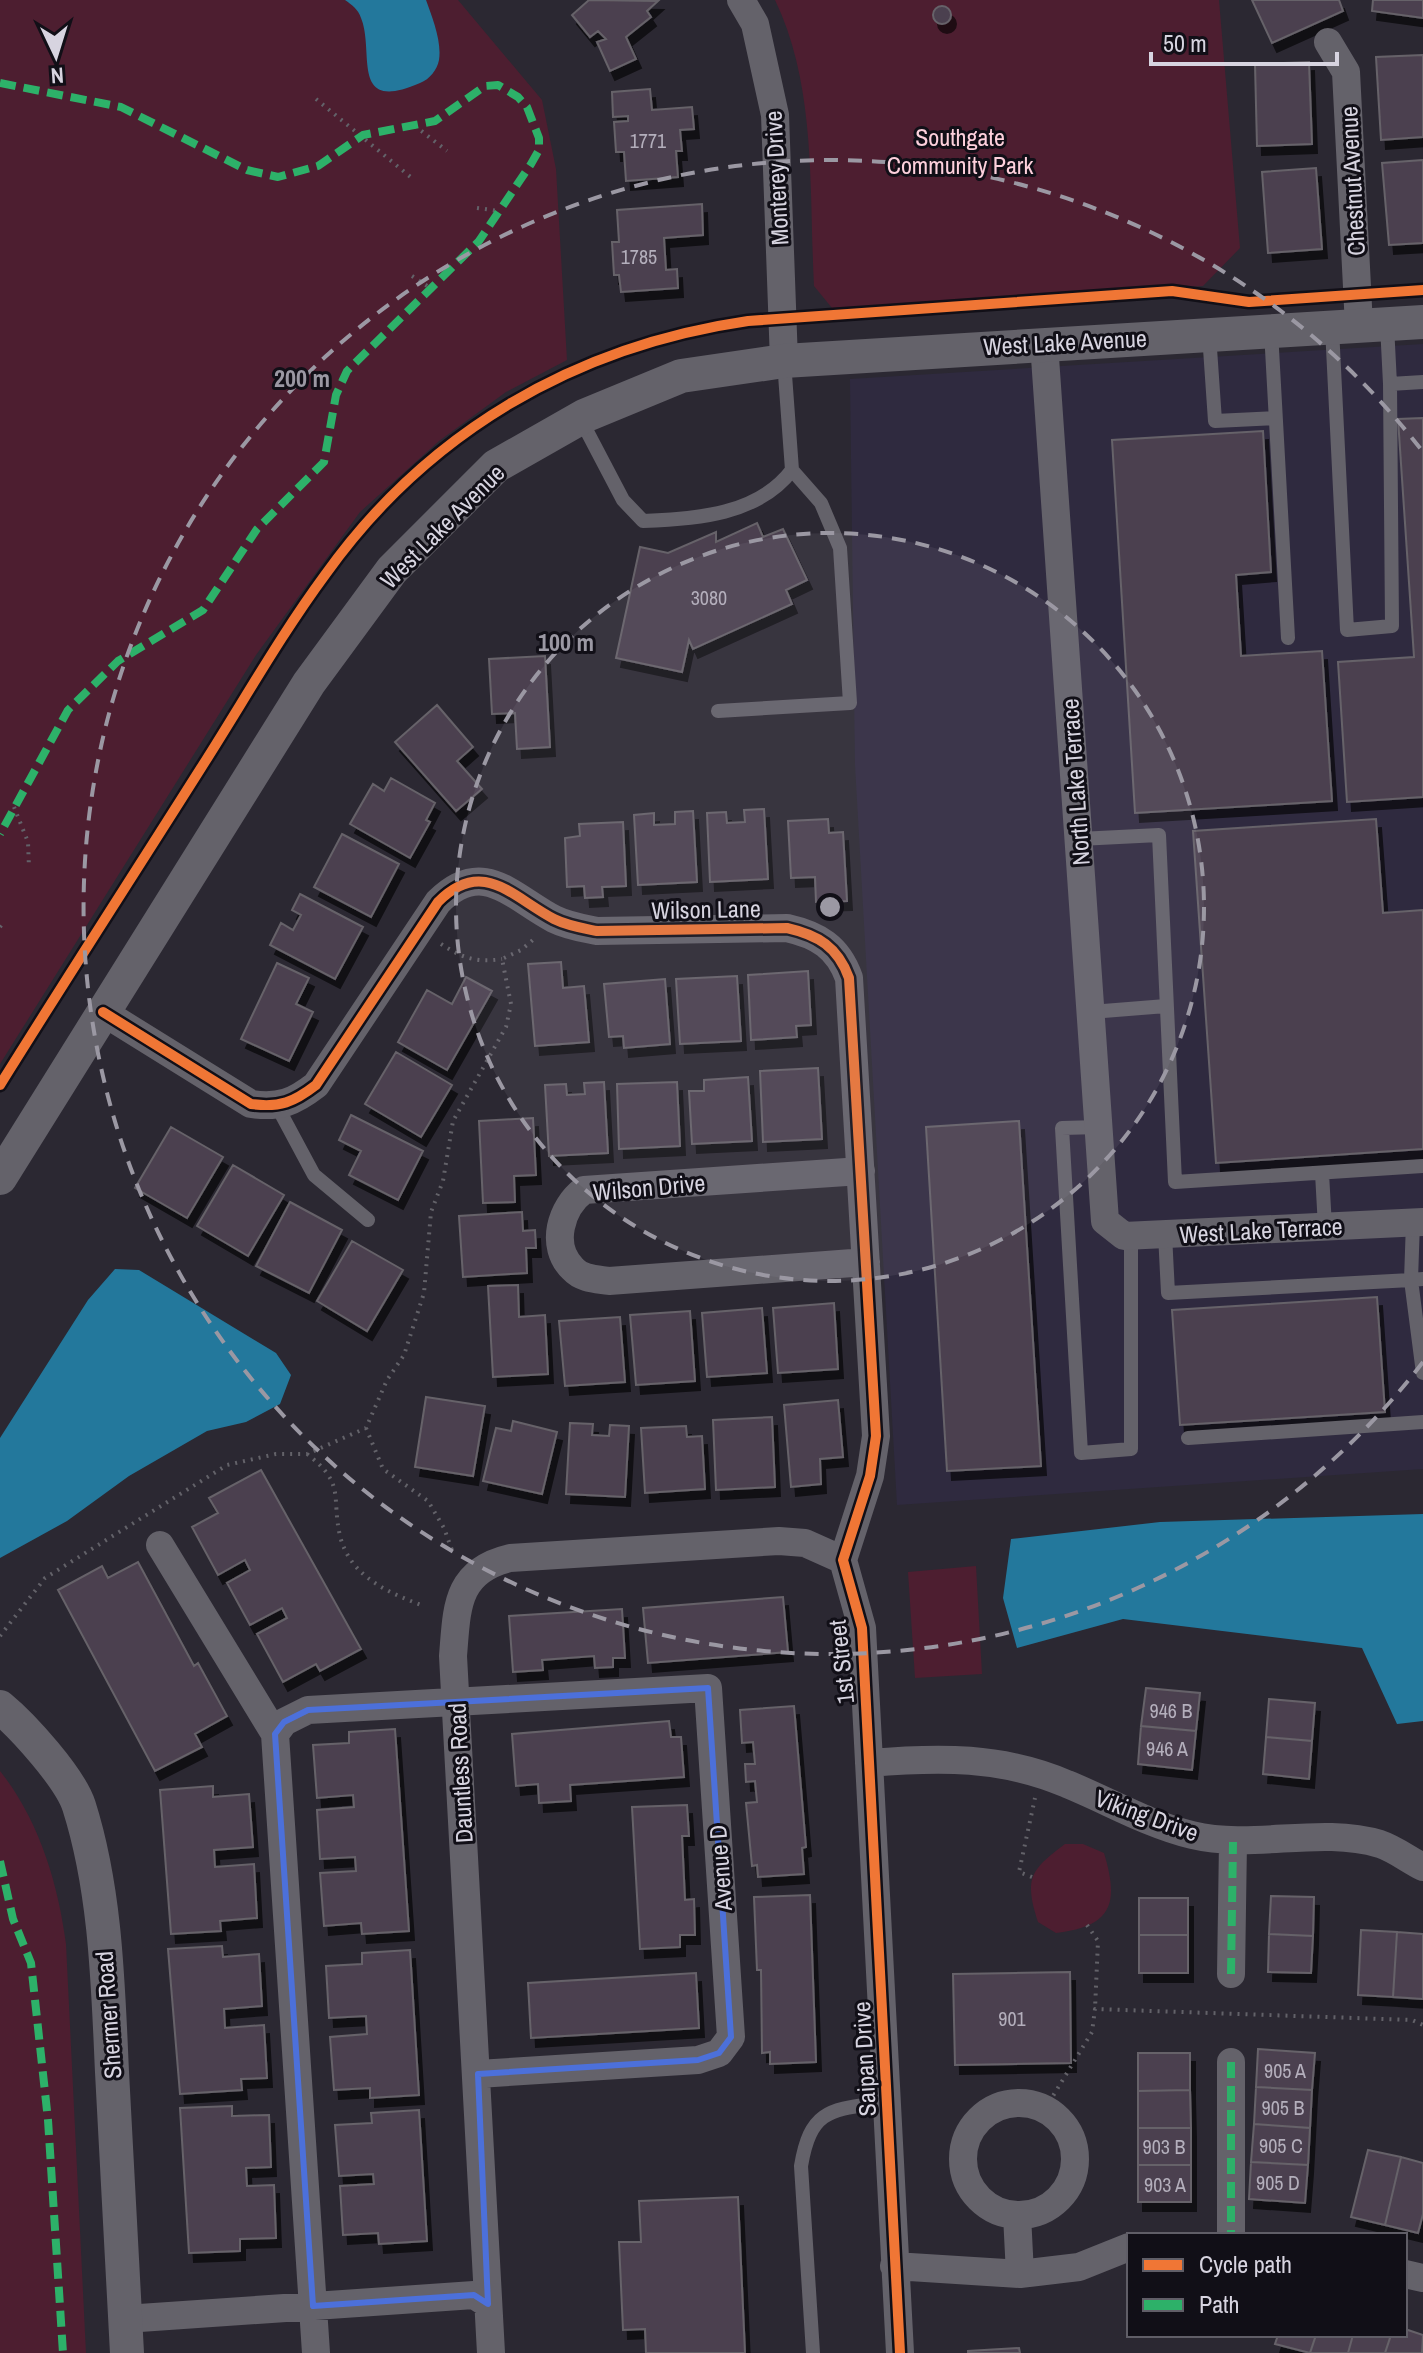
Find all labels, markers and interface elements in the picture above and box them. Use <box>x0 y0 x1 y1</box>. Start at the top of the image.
north arrow <box>16 16 96 96</box>
scale bar <box>1151 16 1337 66</box>
text: 50 m <box>1163 27 1207 59</box>
text: N <box>50 61 65 91</box>
street label: Chestnut Avenue <box>1332 105 1372 257</box>
street label: Monterey Drive <box>757 110 795 246</box>
park label: Southgate Community Park <box>887 121 1033 181</box>
house number: 1771 <box>630 127 666 154</box>
house number: 1785 <box>621 243 657 270</box>
street label: West Lake Avenue <box>983 322 1147 362</box>
text: 200 m <box>274 362 330 394</box>
street label: West Lake Avenue <box>373 457 511 595</box>
house number: 3080 <box>691 584 727 611</box>
text: 100 m <box>538 626 594 658</box>
street label: North Lake Terrace <box>1053 698 1097 866</box>
street label: Wilson Lane <box>651 892 761 926</box>
centre of rings <box>816 893 844 921</box>
street label: Wilson Drive <box>591 1166 707 1208</box>
street label: West Lake Terrace <box>1179 1210 1343 1250</box>
street label: 1st Street <box>821 1618 861 1706</box>
house number: 946 B <box>1150 1697 1192 1724</box>
street label: Dauntless Road <box>440 1702 480 1844</box>
house number: 946 A <box>1146 1735 1188 1762</box>
street label: Viking Drive <box>1091 1782 1203 1848</box>
street label: Avenue D <box>701 1824 739 1913</box>
street label: Shermer Road <box>88 1950 128 2080</box>
street label: Saipan Drive <box>845 2001 883 2117</box>
house number: 901 <box>998 2005 1026 2032</box>
house number: 905 A <box>1264 2057 1306 2084</box>
house number: 905 B <box>1262 2094 1304 2121</box>
house number: 905 C <box>1259 2132 1303 2159</box>
house number: 903 B <box>1143 2133 1185 2160</box>
house number: 905 D <box>1256 2169 1300 2196</box>
house number: 903 A <box>1144 2171 1186 2198</box>
legend <box>1127 2233 1407 2337</box>
text: Cycle path <box>1199 2248 1292 2280</box>
text: Path <box>1199 2288 1240 2320</box>

